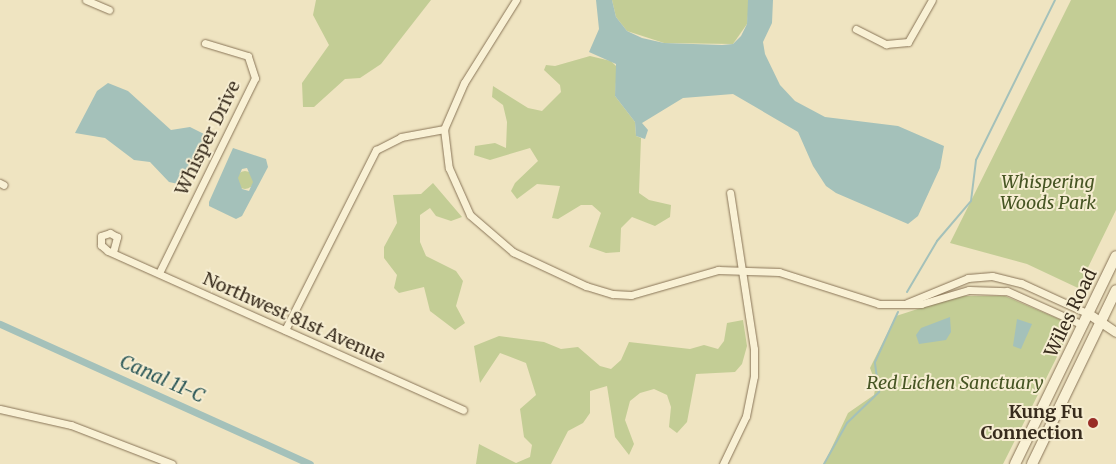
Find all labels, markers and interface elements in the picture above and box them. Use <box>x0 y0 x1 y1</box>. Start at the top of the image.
street label: Whisper Drive <box>171 77 245 199</box>
park label: Whispering Woods Park <box>1000 172 1096 214</box>
street label: Wiles Road <box>1040 265 1102 361</box>
street label: Northwest 81st Avenue <box>200 268 388 368</box>
water label: Canal 11-C <box>116 350 208 408</box>
park label: Red Lichen Sanctuary <box>866 372 1044 394</box>
place label: Kung Fu Connection <box>981 402 1083 444</box>
marker: Kung Fu Connection <box>1087 417 1099 429</box>

